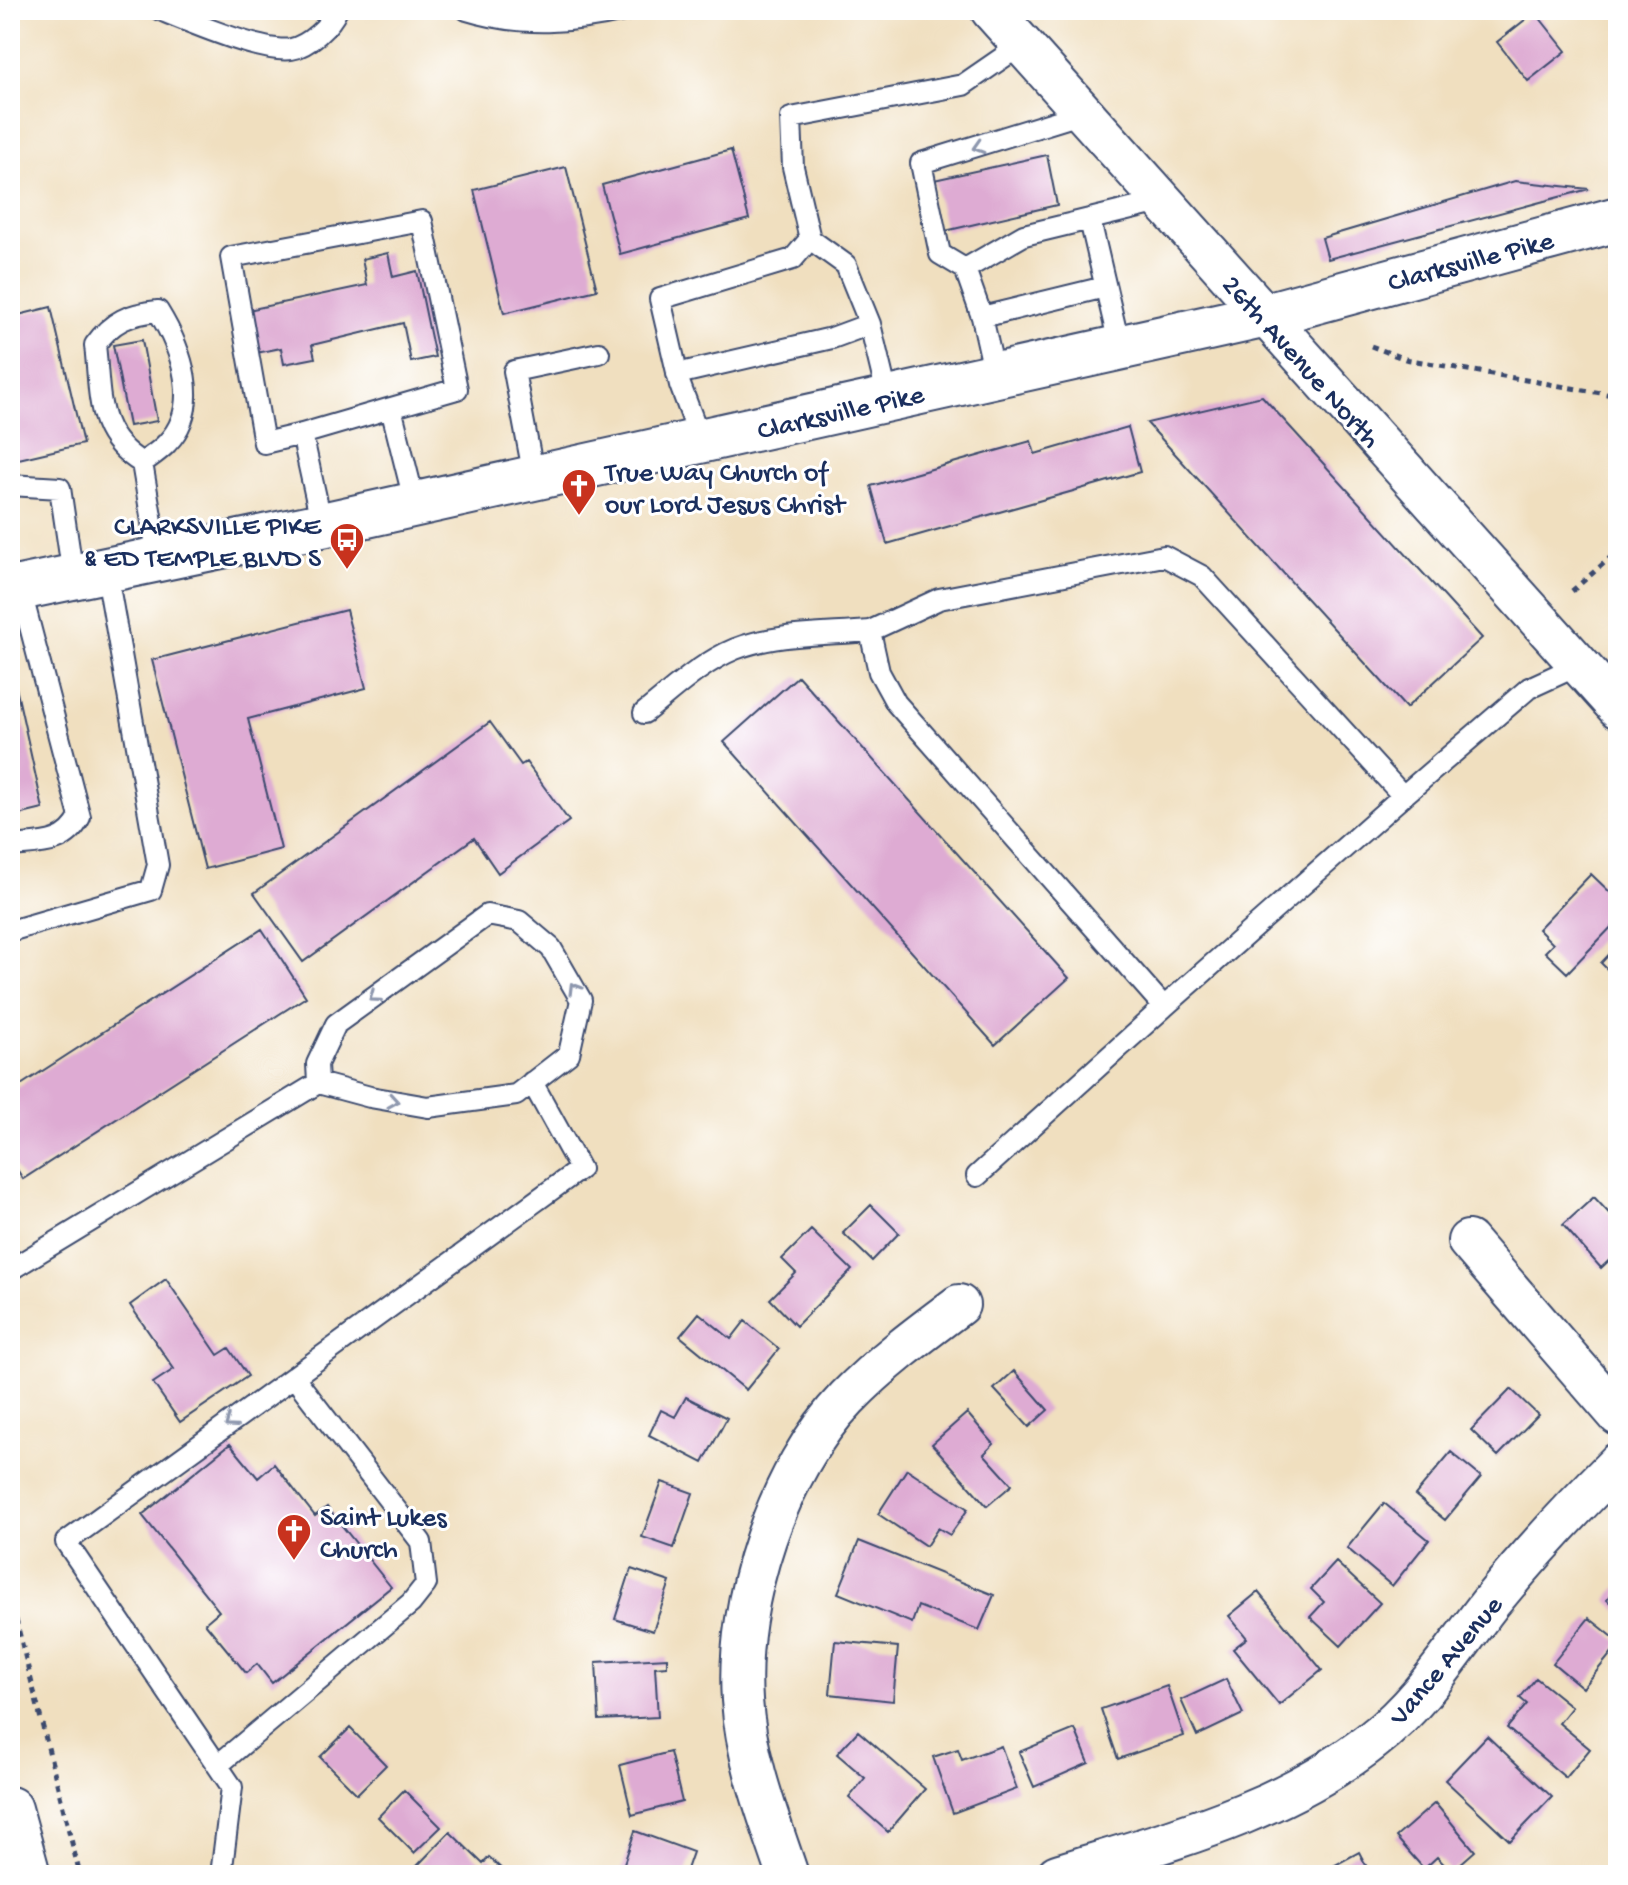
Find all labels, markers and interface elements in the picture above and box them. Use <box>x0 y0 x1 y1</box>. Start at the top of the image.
one-way arrow <box>971 137 985 153</box>
street label: Clarksville Pike <box>1385 225 1558 301</box>
street label: 26th Avenue North <box>1213 270 1386 456</box>
street label: Clarksville Pike <box>755 379 928 450</box>
place label: True Way Church of our Lord Jesus Christ <box>603 458 847 523</box>
church icon: True Way Church of our Lord Jesus Christ <box>560 467 598 517</box>
place label: CLARKSVILLE PIKE & ED TEMPLE BLVD S <box>84 512 323 577</box>
bus stop icon: CLARKSVILLE PIKE & ED TEMPLE BLVD S <box>328 521 366 571</box>
one-way arrow <box>568 982 584 997</box>
one-way arrow <box>368 987 383 1001</box>
one-way arrow <box>387 1092 400 1109</box>
one-way arrow <box>225 1413 239 1428</box>
place label: Saint Lukes Church <box>320 1503 447 1568</box>
church icon: Saint Lukes Church <box>275 1512 313 1562</box>
street label: Vance Avenue <box>1383 1590 1512 1734</box>

